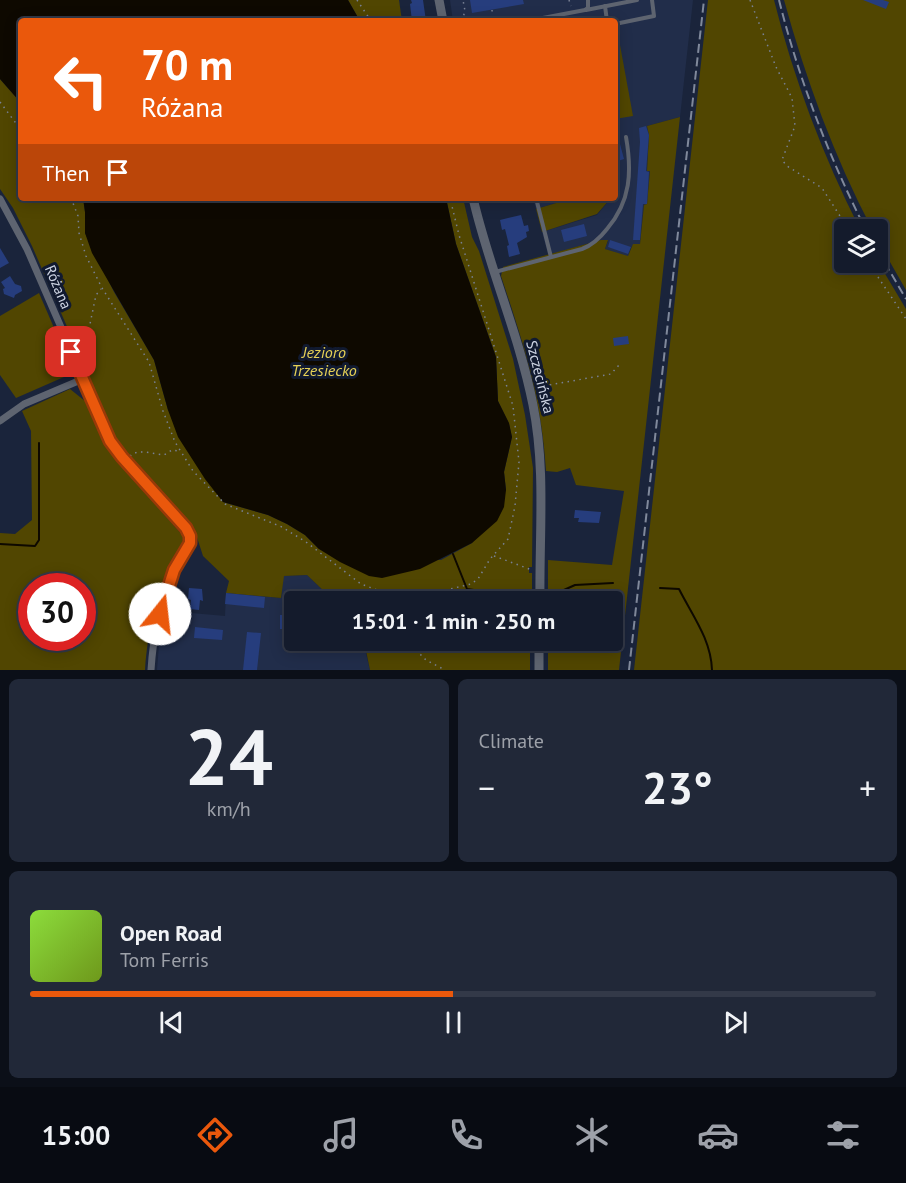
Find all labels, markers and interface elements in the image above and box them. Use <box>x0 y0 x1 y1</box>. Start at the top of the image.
text: 70 m <box>141 37 233 92</box>
icon: left <box>42 42 120 120</box>
text: Różana <box>141 90 223 124</box>
icon: arrive <box>101 156 134 189</box>
text: Then <box>42 159 89 187</box>
map controls <box>834 219 888 273</box>
button: layers <box>834 219 888 273</box>
street label: Różana <box>41 262 76 312</box>
pin <box>45 326 96 377</box>
icon: arrive <box>54 335 87 368</box>
street label: Szczecińska <box>522 338 559 415</box>
water label: Jezioro Trzesiecko <box>291 342 357 380</box>
speed limit sign: 30 <box>18 573 96 651</box>
position arrow <box>128 582 192 646</box>
text: 15:01 · 1 min · 250 m <box>352 607 555 635</box>
text: 24 <box>185 706 273 807</box>
text: Climate <box>479 728 544 754</box>
text: 23° <box>642 758 713 816</box>
text: − <box>479 766 495 809</box>
text: + <box>859 766 876 809</box>
text: km/h <box>207 796 251 822</box>
text: Open Road <box>120 919 222 947</box>
text: Tom Ferris <box>120 947 209 973</box>
icon: previous <box>155 1006 188 1039</box>
icon: pause <box>437 1006 470 1039</box>
icon: next <box>719 1006 752 1039</box>
icon: directions <box>194 1114 236 1156</box>
icon: music <box>320 1114 362 1156</box>
icon: phone <box>445 1114 487 1156</box>
icon: climate <box>571 1114 613 1156</box>
icon: car <box>697 1114 739 1156</box>
icon: filters <box>822 1114 864 1156</box>
text: 15:00 <box>42 1118 110 1152</box>

